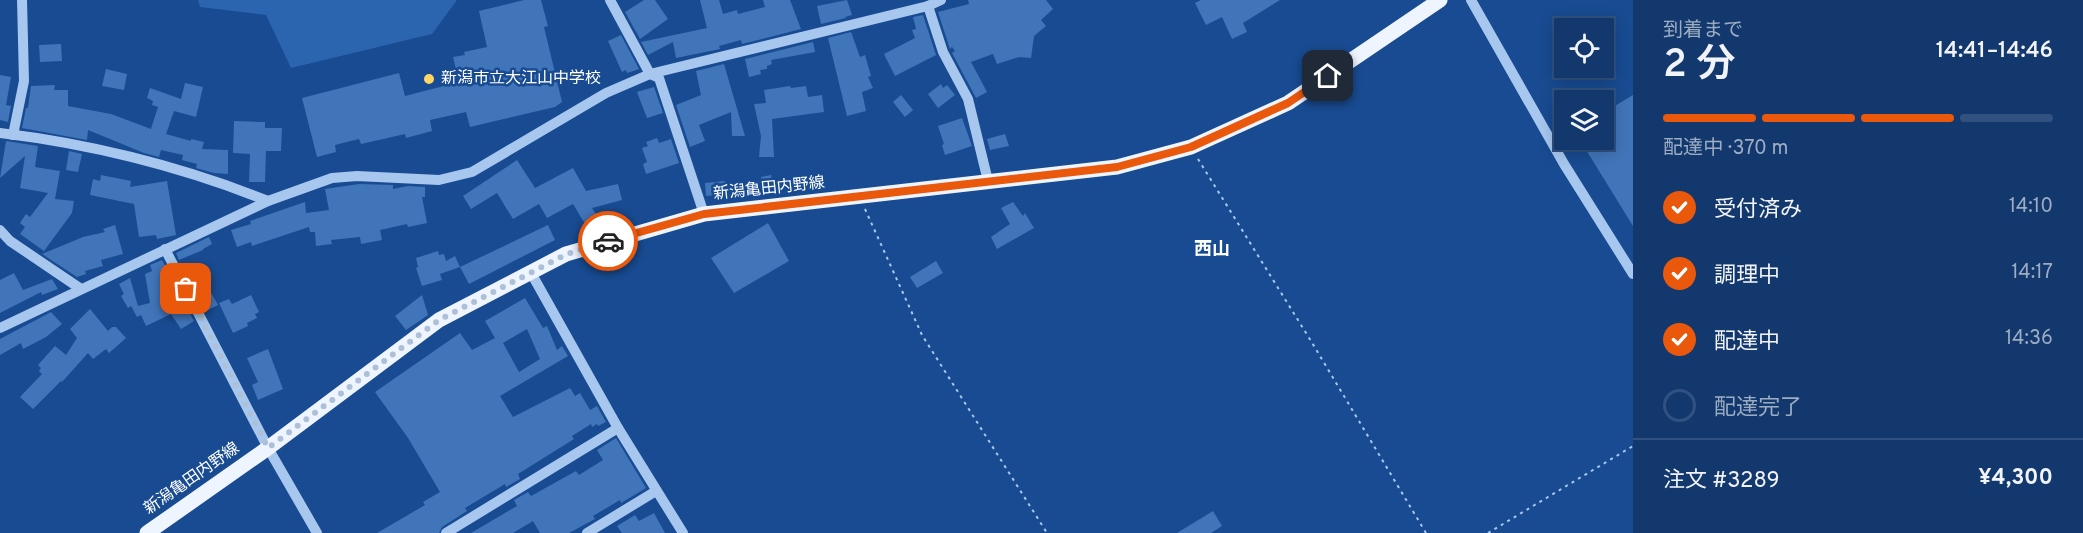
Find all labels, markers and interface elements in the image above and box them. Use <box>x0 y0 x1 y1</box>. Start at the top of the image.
map controls <box>1554 18 1614 150</box>
button: locate <box>1554 18 1614 78</box>
text: 到着まで <box>1663 18 1743 44</box>
text: 14:41–14:46 <box>1936 38 2053 65</box>
text: 2 分 <box>1663 42 1735 91</box>
pin <box>1302 50 1353 101</box>
icon: home <box>1311 59 1344 92</box>
place label: 新潟市立大江山中学校 <box>441 69 601 89</box>
marker: 新潟市立大江山中学校 <box>422 72 436 86</box>
button: layers <box>1554 90 1614 150</box>
text: 配達中 · 370 m <box>1663 136 1789 162</box>
street label: 新潟亀田内野線 <box>712 173 826 205</box>
icon: check <box>1663 191 1696 224</box>
text: 14:10 <box>2009 194 2053 220</box>
text: 受付済み <box>1714 197 1802 224</box>
courier <box>578 211 638 271</box>
icon: car <box>592 225 625 258</box>
district label: 西山 <box>1194 239 1230 262</box>
icon: check <box>1663 257 1696 290</box>
text: 14:17 <box>2011 260 2053 286</box>
pin <box>160 263 211 314</box>
text: 調理中 <box>1714 263 1780 290</box>
icon: bag <box>169 272 202 305</box>
icon: check <box>1663 323 1696 356</box>
text: 14:36 <box>2005 326 2053 352</box>
text: 配達中 <box>1714 329 1780 356</box>
text: 配達完了 <box>1714 395 1802 422</box>
street label: 新潟亀田内野線 <box>140 439 244 519</box>
text: ¥4,300 <box>1978 465 2053 492</box>
text: 注文 #3289 <box>1663 468 1780 495</box>

